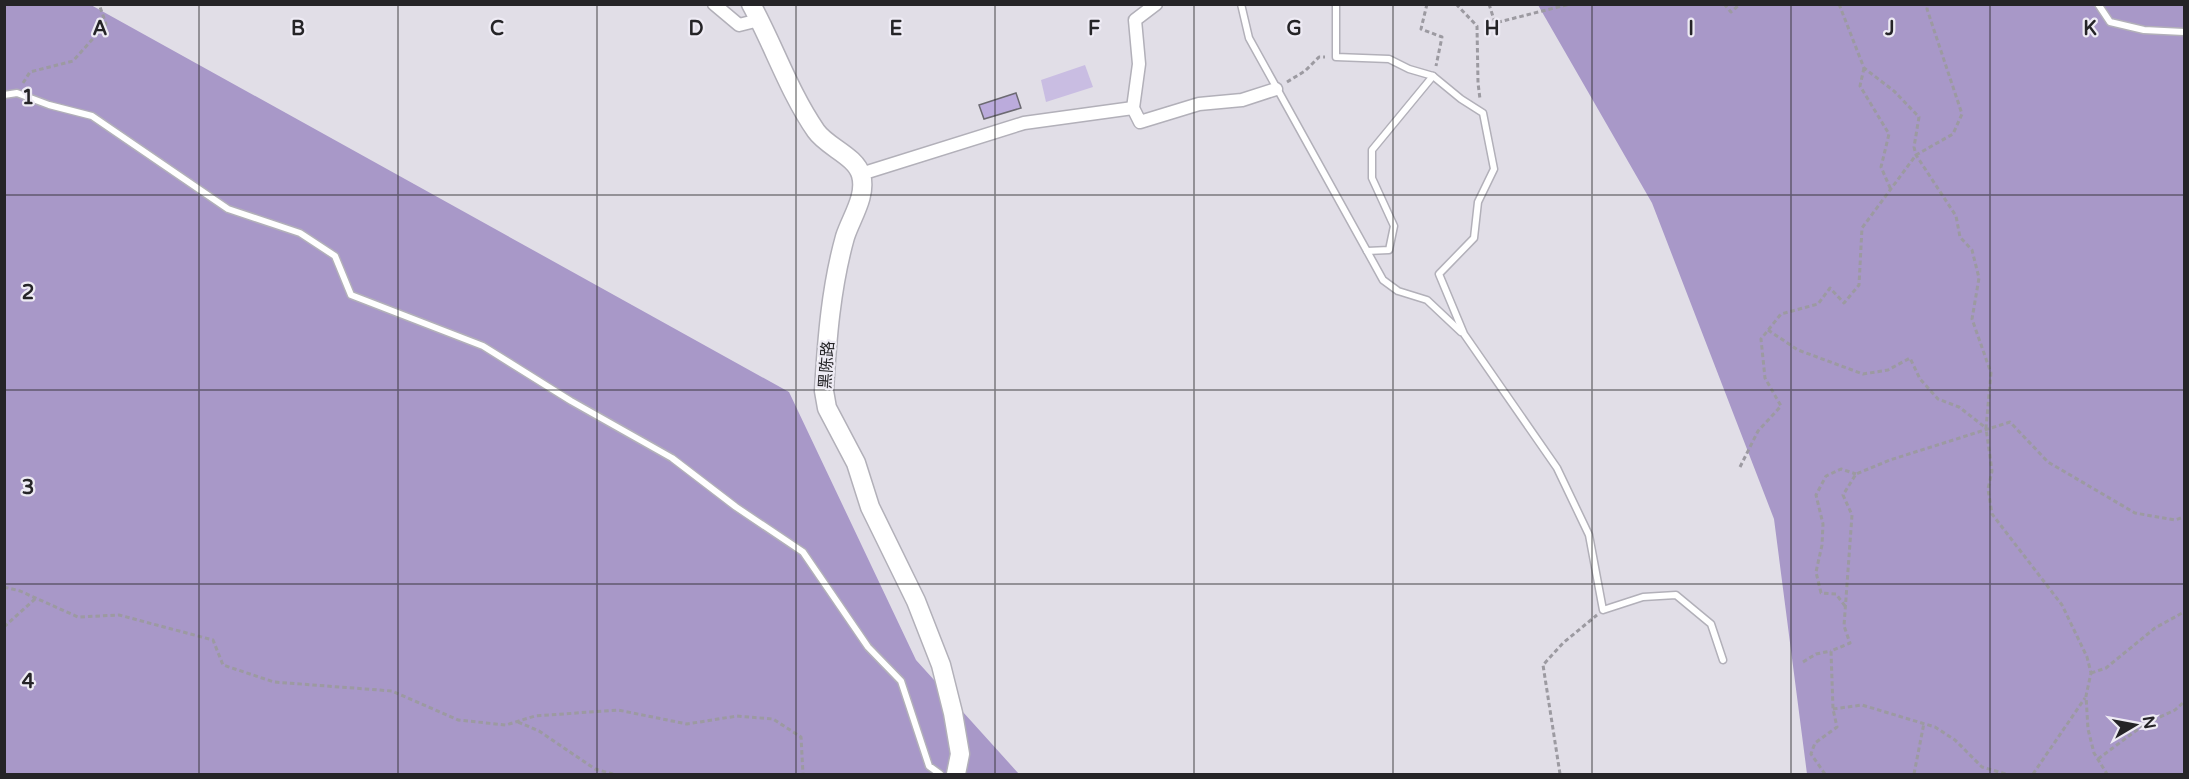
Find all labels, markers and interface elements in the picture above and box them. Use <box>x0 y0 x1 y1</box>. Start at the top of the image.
text: A <box>93 17 108 41</box>
text: B <box>291 17 305 41</box>
text: C <box>490 17 504 41</box>
text: D <box>688 17 704 41</box>
text: E <box>890 17 903 41</box>
text: F <box>1088 17 1100 41</box>
text: G <box>1286 17 1302 41</box>
text: H <box>1484 17 1500 41</box>
text: I <box>1688 17 1694 41</box>
text: J <box>1884 17 1895 41</box>
text: K <box>2083 17 2097 41</box>
text: 1 <box>22 86 34 110</box>
text: 2 <box>22 281 34 305</box>
street label: 黑陈路 <box>815 340 839 390</box>
text: 3 <box>22 476 34 500</box>
text: 4 <box>22 670 35 694</box>
north arrow <box>2105 695 2165 755</box>
text: N <box>2138 715 2160 731</box>

